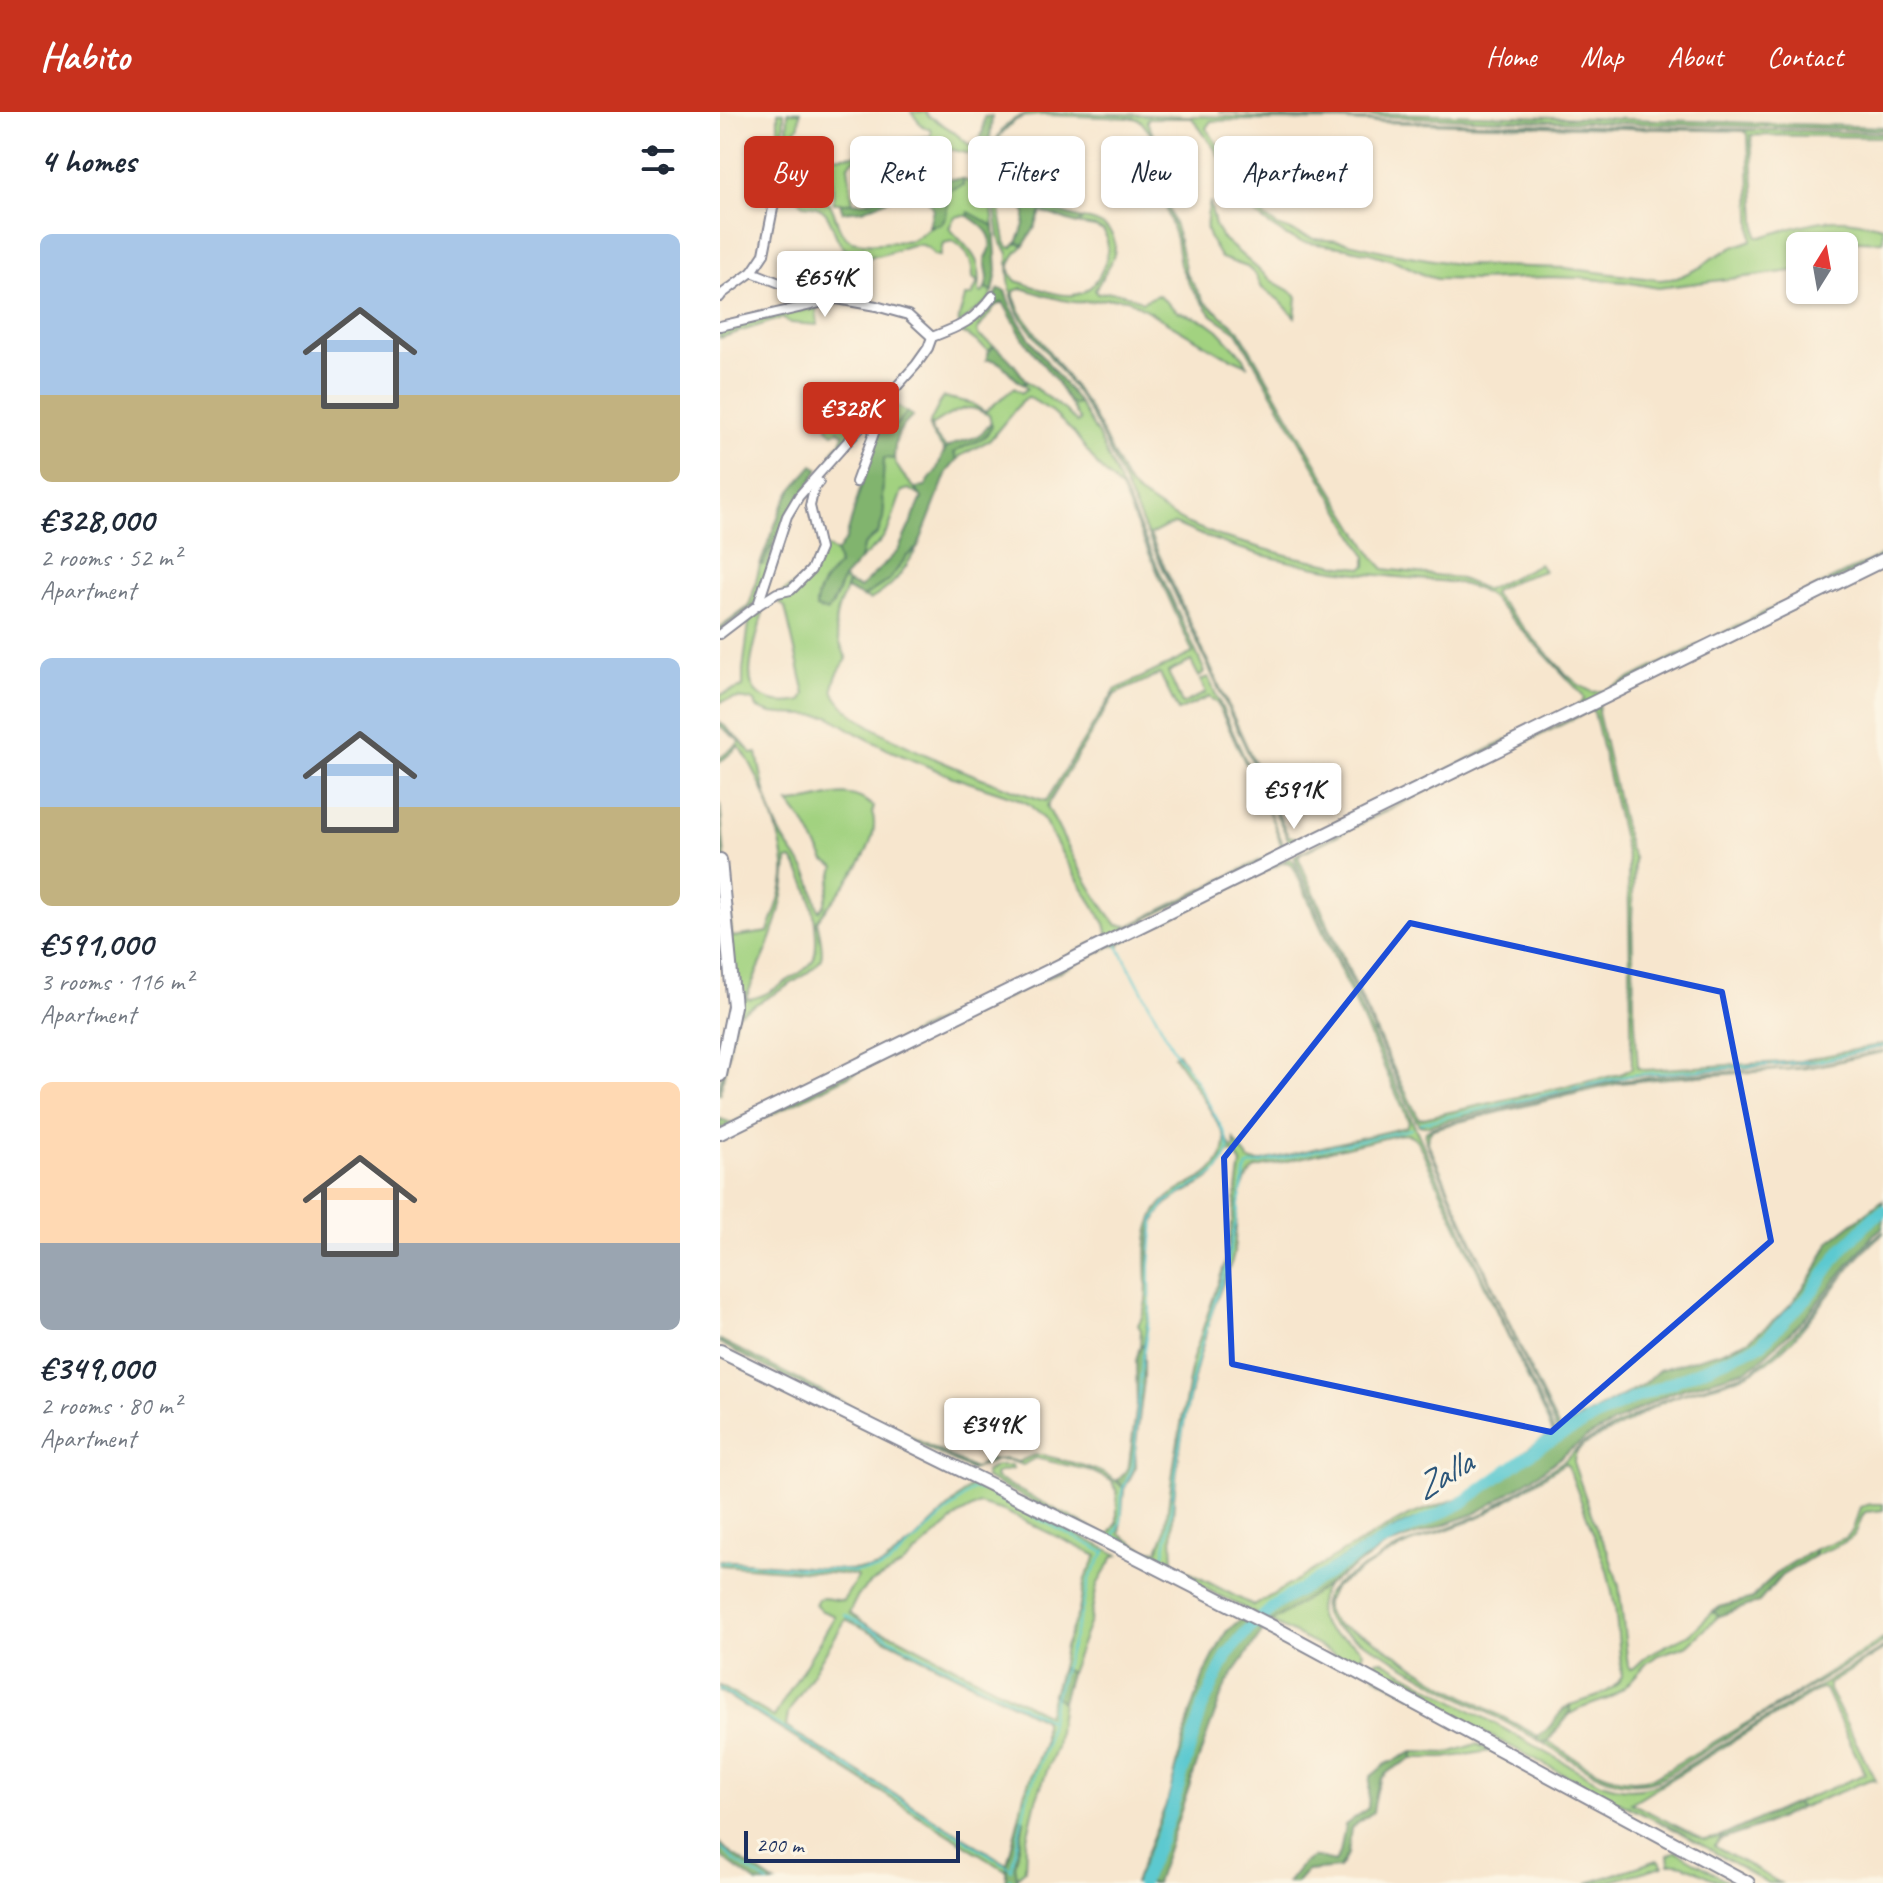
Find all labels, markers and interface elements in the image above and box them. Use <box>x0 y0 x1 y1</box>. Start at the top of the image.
text: Habito <box>40 33 129 80</box>
text: Home <box>1486 39 1536 74</box>
text: Map <box>1580 39 1623 74</box>
text: About <box>1667 39 1723 74</box>
text: Contact <box>1767 39 1843 74</box>
chip: Buy <box>744 136 834 208</box>
chip: Rent <box>850 136 952 208</box>
chip: Filters <box>968 136 1085 208</box>
chip: New <box>1101 136 1198 208</box>
chip: Apartment <box>1214 136 1373 208</box>
icon: filters <box>636 138 680 182</box>
text: 4 homes <box>40 139 136 182</box>
north arrow <box>1786 232 1858 304</box>
map controls <box>1786 232 1858 304</box>
pin: €654K <box>769 251 881 319</box>
text: €654K <box>795 260 855 293</box>
icon: home <box>288 286 432 430</box>
pin: €328K <box>795 382 907 450</box>
text: €328K <box>821 391 881 424</box>
text: €328,000 <box>40 498 154 541</box>
text: 2 rooms · 52 m² <box>40 541 181 574</box>
text: Apartment <box>40 574 136 607</box>
icon: home <box>288 710 432 854</box>
pin: €591K <box>1238 763 1350 831</box>
text: €591K <box>1264 772 1324 805</box>
text: €591,000 <box>40 922 153 965</box>
text: 3 rooms · 116 m² <box>40 965 192 998</box>
text: Apartment <box>40 998 136 1031</box>
icon: home <box>288 1134 432 1278</box>
text: €349,000 <box>40 1346 153 1389</box>
text: 2 rooms · 80 m² <box>40 1389 181 1422</box>
pin: €349K <box>936 1398 1048 1466</box>
text: €349K <box>962 1407 1022 1440</box>
text: Apartment <box>40 1422 136 1455</box>
water label: Zalla <box>1405 1438 1484 1510</box>
scale bar <box>744 1827 960 1863</box>
text: 200 m <box>756 1831 803 1859</box>

